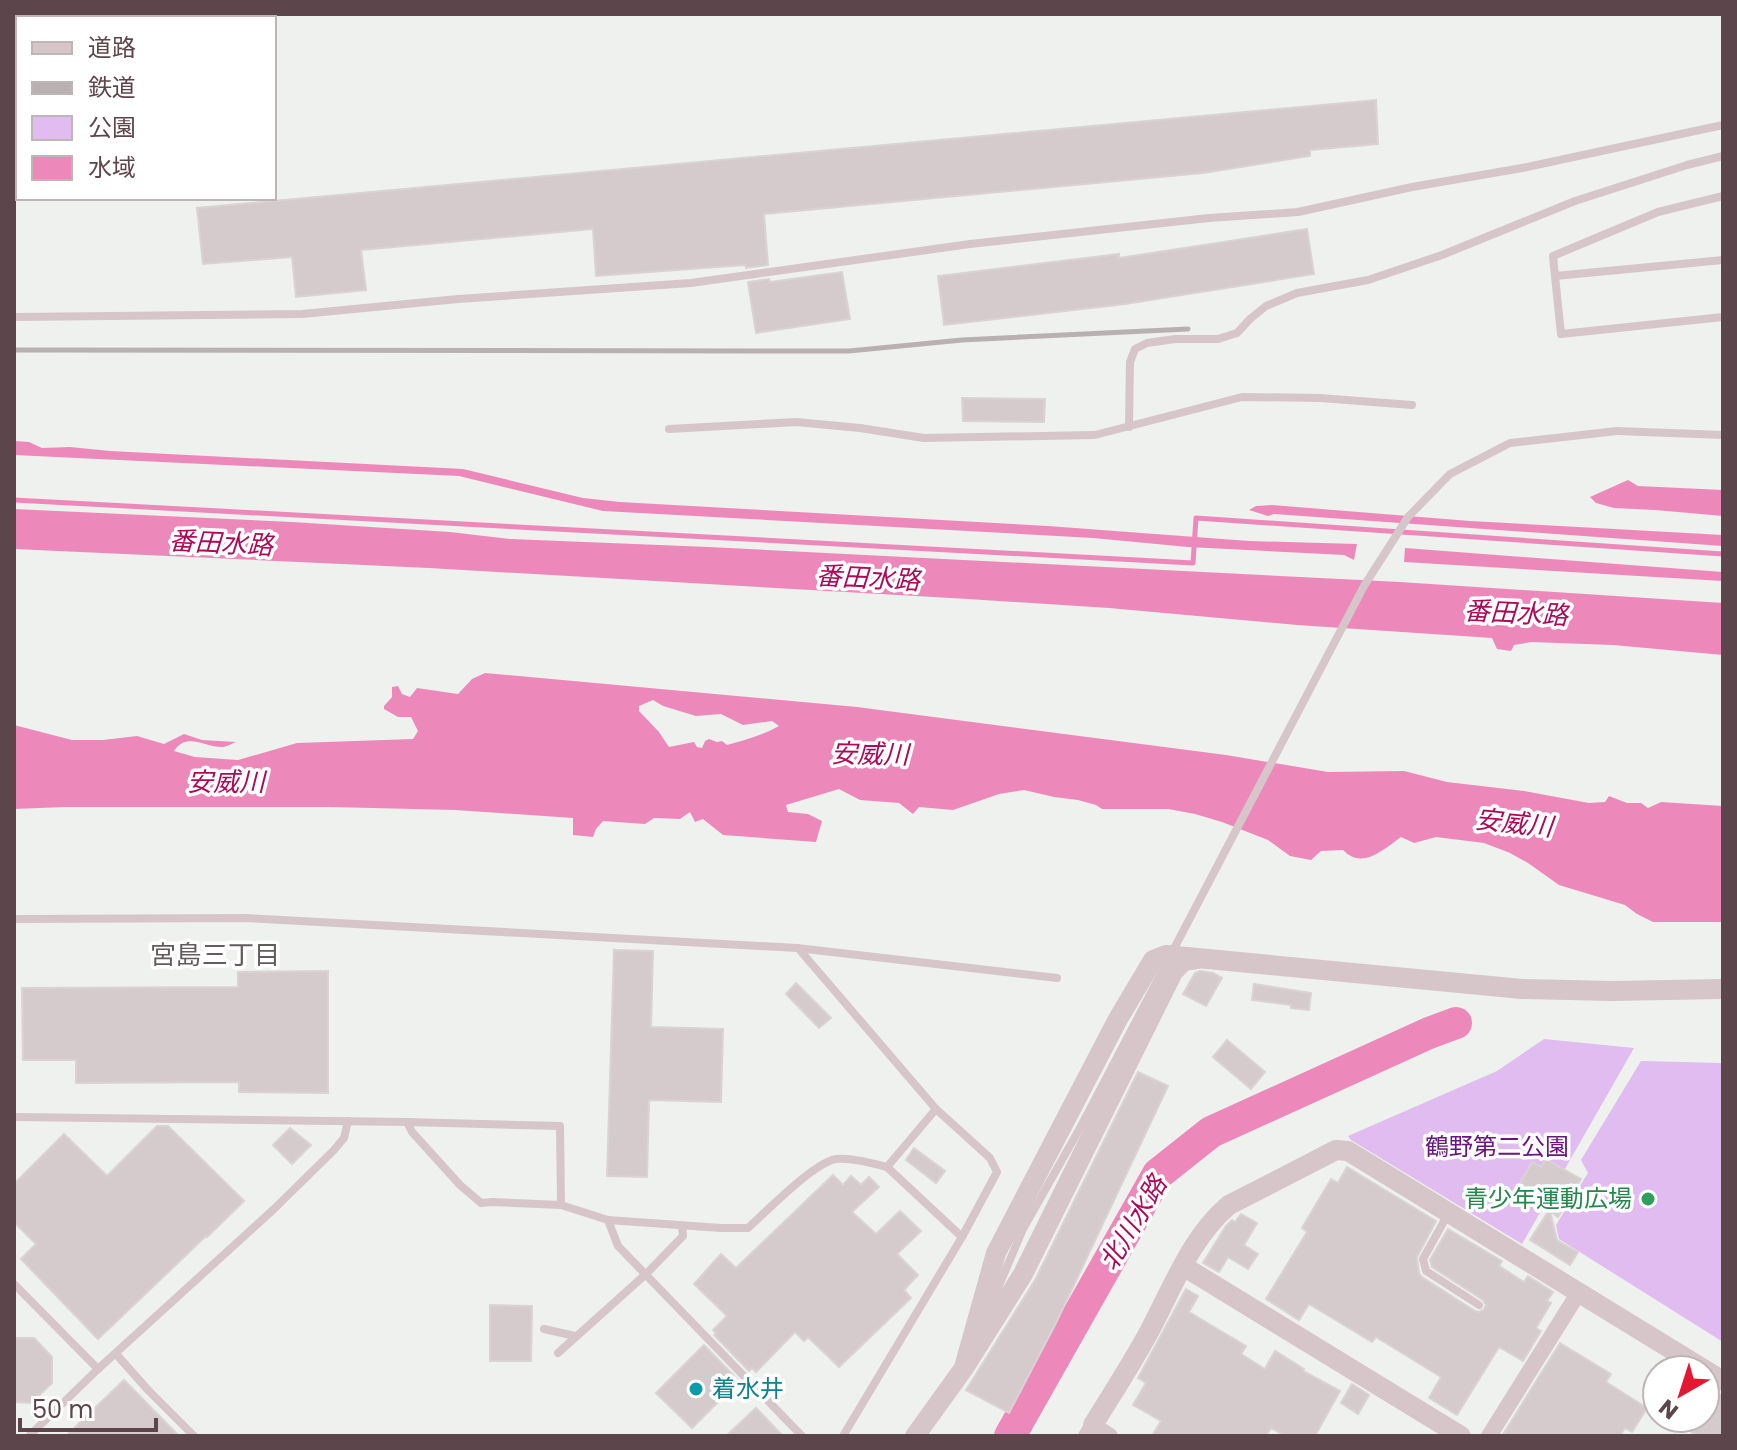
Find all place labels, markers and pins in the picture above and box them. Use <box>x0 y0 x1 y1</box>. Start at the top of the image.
place label: 青少年運動広場 <box>1464 1182 1632 1215</box>
marker: 青少年運動広場 <box>1639 1190 1657 1208</box>
place label: 着水井 <box>712 1372 784 1405</box>
marker: 着水井 <box>687 1380 705 1398</box>

